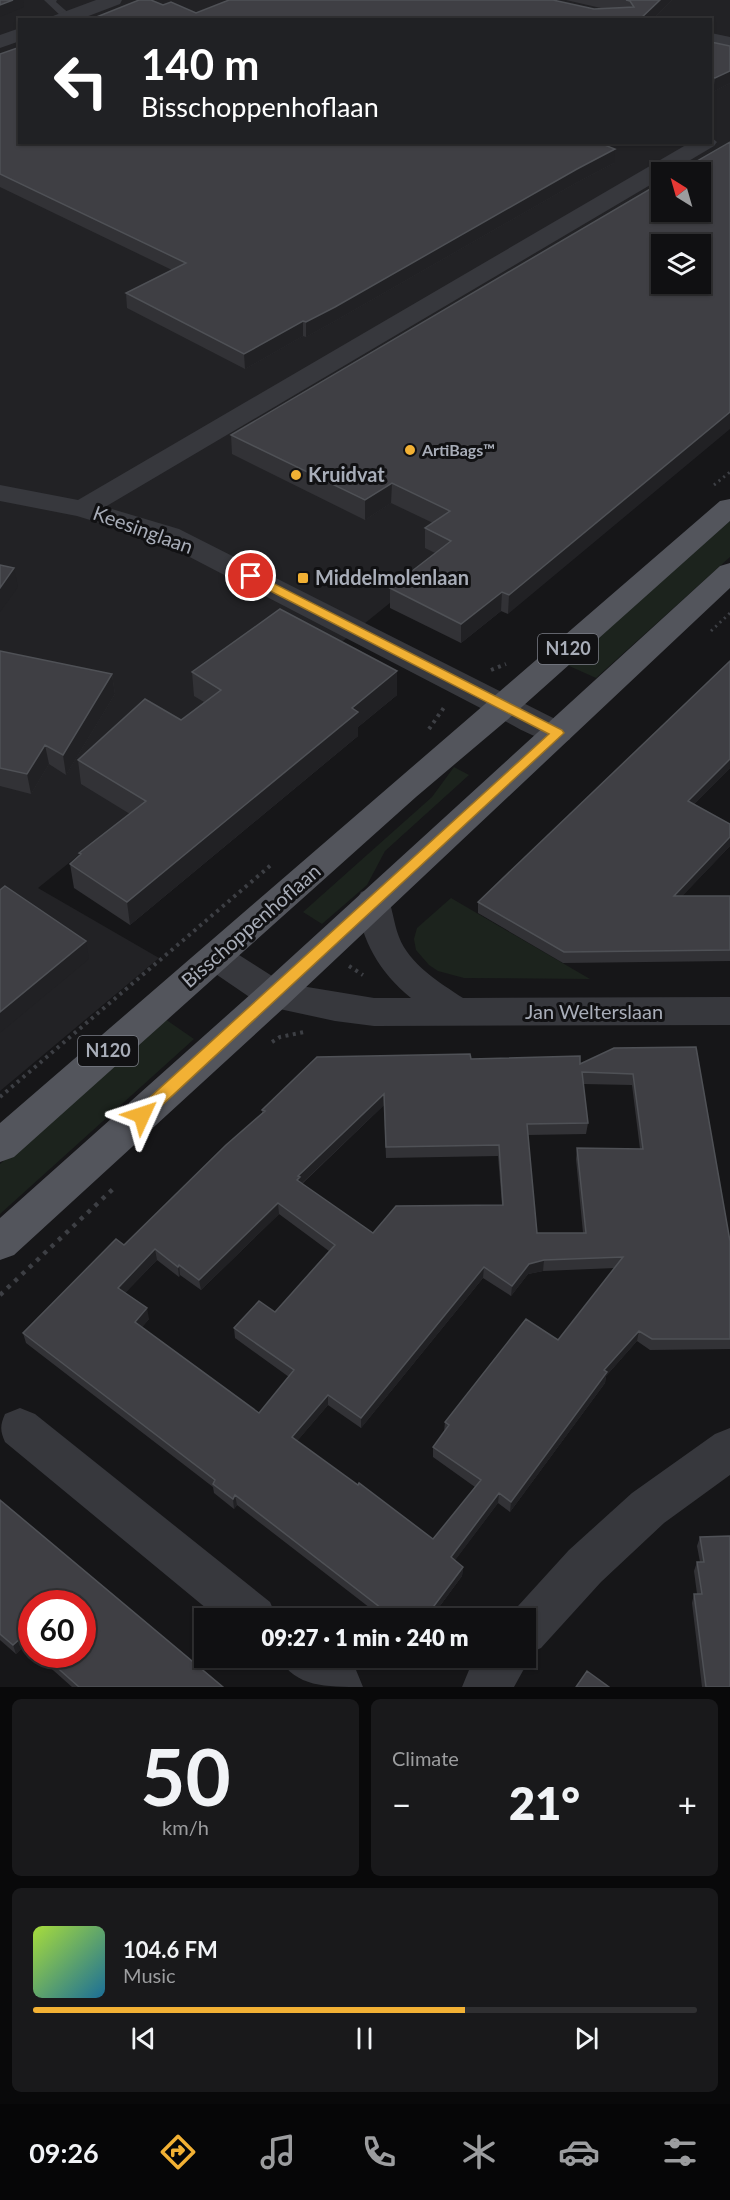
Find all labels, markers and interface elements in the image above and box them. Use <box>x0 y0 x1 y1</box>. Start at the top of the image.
text: 140 m <box>141 39 259 89</box>
icon: left <box>42 42 120 120</box>
text: Bisschoppenhoflaan <box>141 90 379 123</box>
north arrow <box>651 162 711 222</box>
map controls <box>651 162 711 294</box>
button: layers <box>651 234 711 294</box>
place label: ArtiBags™ <box>421 440 495 459</box>
marker: ArtiBags™ <box>403 443 417 457</box>
place label: Kruidvat <box>308 462 385 486</box>
marker: Kruidvat <box>289 468 303 482</box>
street label: Keesinglaan <box>90 500 196 558</box>
pin <box>225 550 276 601</box>
icon: arrive <box>234 559 267 592</box>
place label: Middelmolenlaan <box>315 565 469 589</box>
marker: Middelmolenlaan <box>296 571 310 585</box>
road number: N120 <box>538 634 598 664</box>
street label: Bisschoppenhoflaan <box>176 858 325 992</box>
street label: Jan Welterslaan <box>525 999 663 1023</box>
road number: N120 <box>78 1036 138 1066</box>
position arrow <box>110 1083 174 1147</box>
speed limit sign: 60 <box>18 1590 96 1668</box>
text: 09:27 · 1 min · 240 m <box>262 1624 468 1651</box>
text: 50 <box>140 1729 231 1823</box>
text: Climate <box>392 1746 459 1770</box>
text: 21° <box>509 1776 580 1830</box>
text: − <box>392 1784 411 1824</box>
text: + <box>678 1784 697 1824</box>
text: km/h <box>162 1815 209 1839</box>
text: 104.6 FM <box>123 1936 218 1963</box>
text: Music <box>123 1963 176 1987</box>
icon: previous <box>127 2022 160 2055</box>
icon: pause <box>348 2022 381 2055</box>
icon: next <box>570 2022 603 2055</box>
icon: directions <box>157 2131 199 2173</box>
icon: music <box>257 2131 299 2173</box>
icon: phone <box>358 2131 400 2173</box>
icon: climate <box>458 2131 500 2173</box>
icon: car <box>558 2131 600 2173</box>
icon: filters <box>659 2131 701 2173</box>
text: 09:26 <box>29 2136 99 2169</box>

